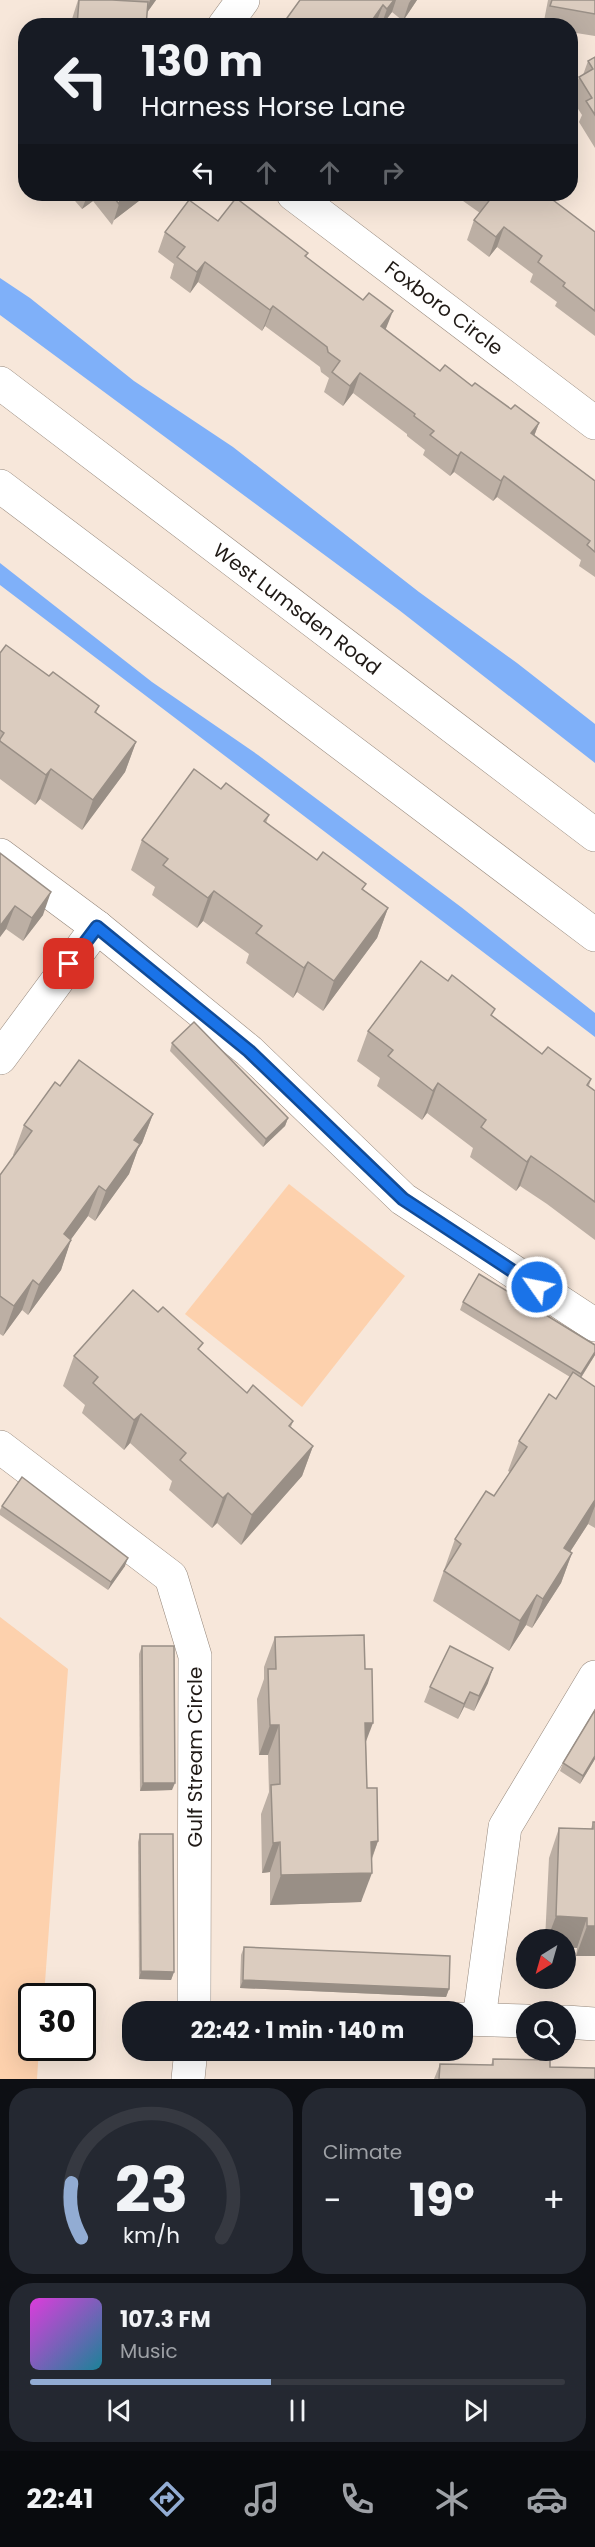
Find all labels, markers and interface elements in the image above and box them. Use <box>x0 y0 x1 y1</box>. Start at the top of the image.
text: 130 m <box>141 32 263 91</box>
icon: left <box>42 42 120 120</box>
text: Harness Horse Lane <box>141 88 405 125</box>
icon: left <box>187 156 220 189</box>
icon: ahead <box>250 156 283 189</box>
icon: ahead <box>313 156 346 189</box>
icon: right <box>376 156 409 189</box>
street label: Foxboro Circle <box>379 254 509 362</box>
street label: West Lumsden Road <box>207 537 387 681</box>
pin <box>43 938 94 989</box>
icon: arrive <box>52 947 85 980</box>
position arrow <box>505 1255 569 1319</box>
street label: Gulf Stream Circle <box>181 1667 209 1847</box>
north arrow <box>516 1929 576 1989</box>
map controls <box>516 1929 576 2061</box>
speed limit sign: 30 <box>18 1983 96 2061</box>
button: search <box>516 2001 576 2061</box>
text: 22:42 · 1 min · 140 m <box>191 2015 404 2046</box>
text: Climate <box>323 2138 402 2166</box>
text: 23 <box>114 2146 188 2234</box>
text: 19° <box>409 2169 475 2232</box>
text: − <box>323 2177 341 2224</box>
text: + <box>542 2177 565 2224</box>
text: km/h <box>122 2220 180 2251</box>
text: 107.3 FM <box>120 2304 211 2335</box>
text: Music <box>120 2337 178 2365</box>
icon: previous <box>103 2394 136 2427</box>
icon: pause <box>281 2394 314 2427</box>
icon: next <box>459 2394 492 2427</box>
icon: directions <box>146 2478 188 2520</box>
icon: music <box>241 2478 283 2520</box>
icon: phone <box>336 2478 378 2520</box>
icon: climate <box>431 2478 473 2520</box>
icon: car <box>526 2478 568 2520</box>
text: 22:41 <box>27 2480 93 2517</box>

